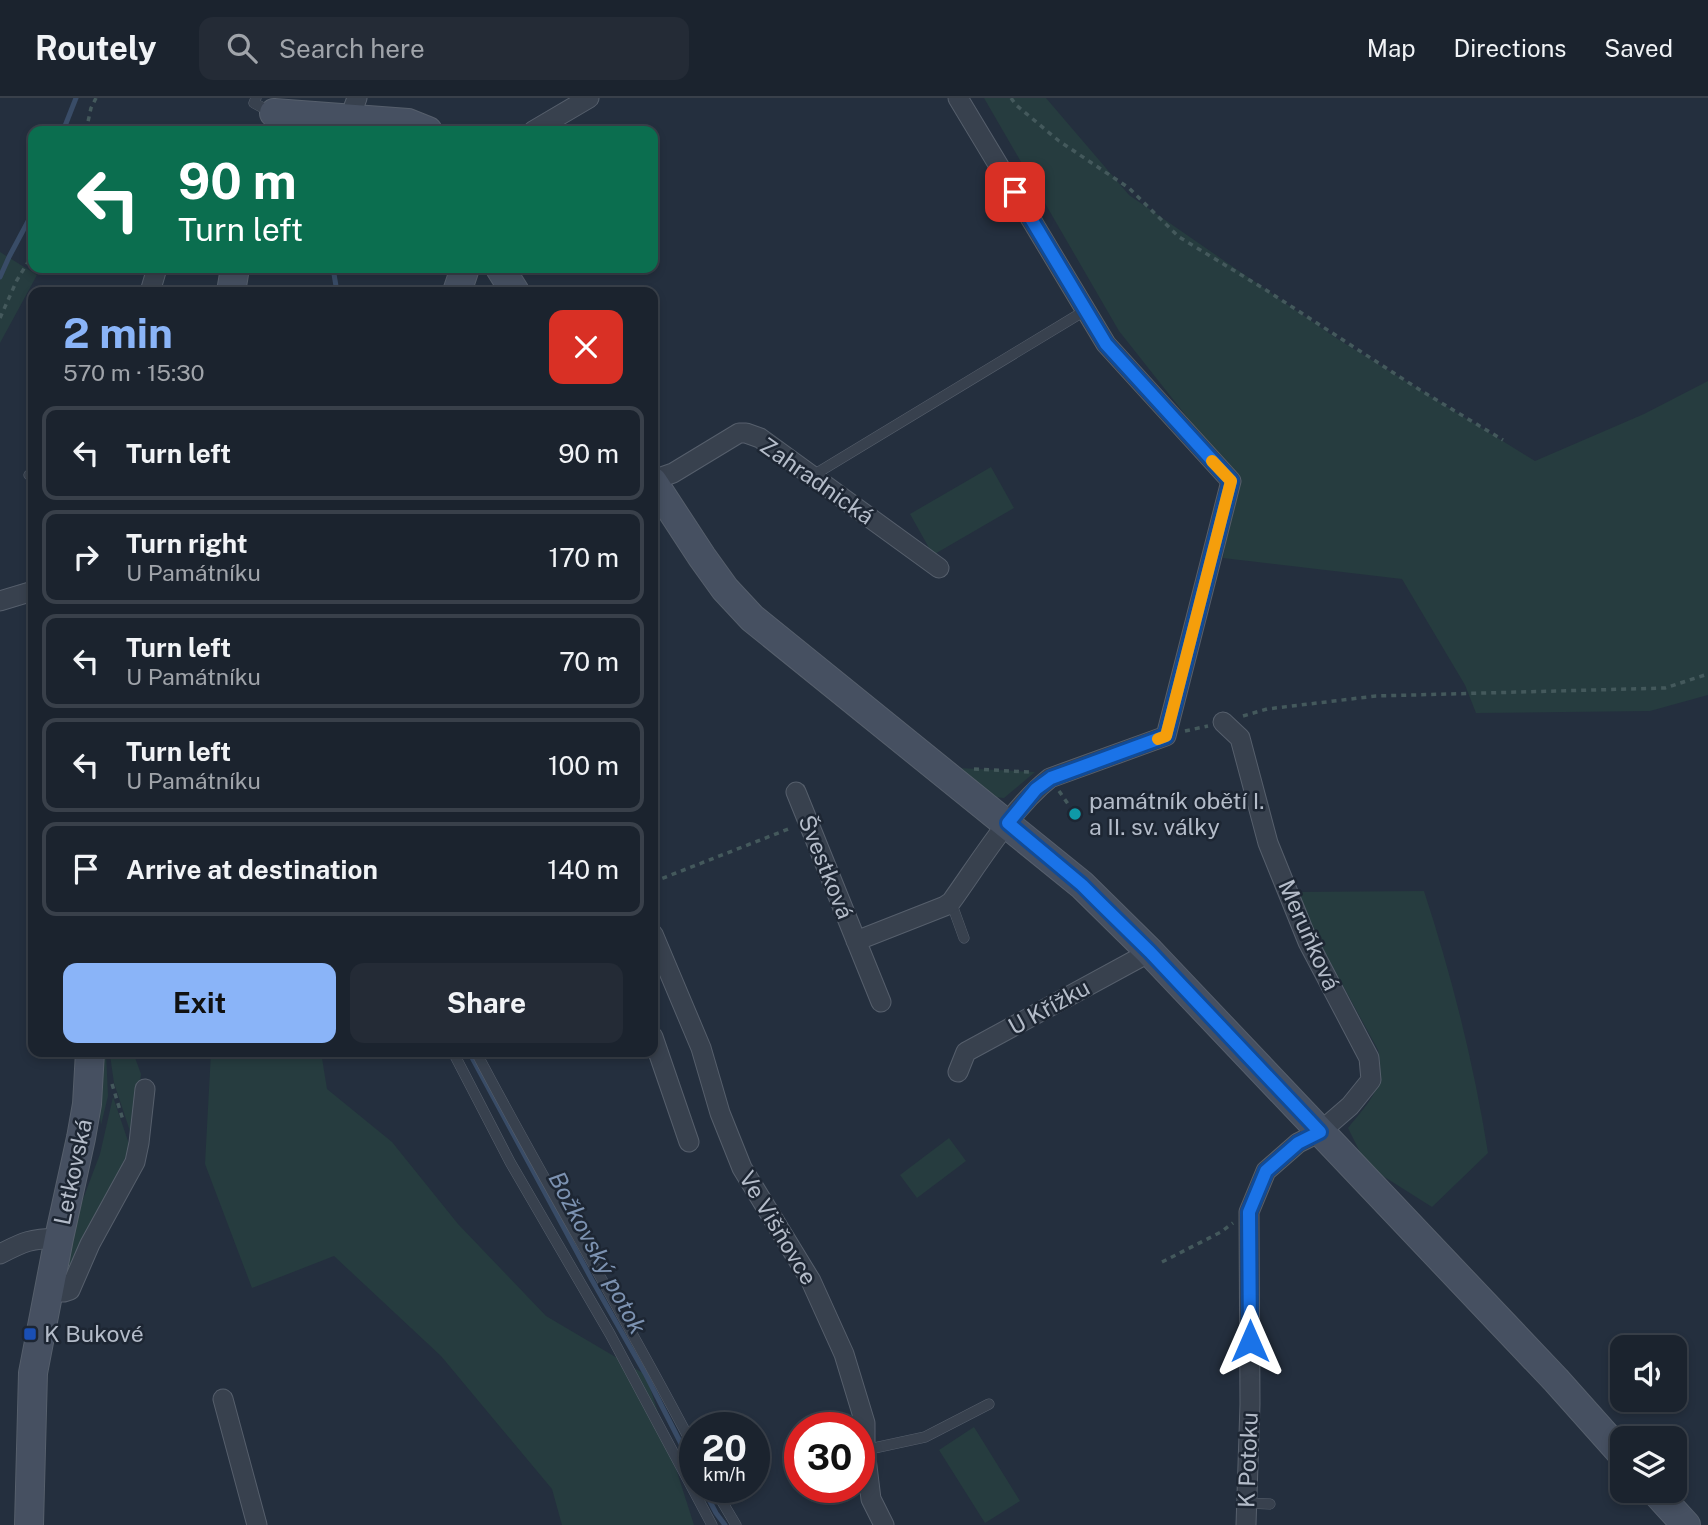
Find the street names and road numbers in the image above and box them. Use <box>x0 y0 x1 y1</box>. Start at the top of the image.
street label: Zahradnická <box>755 432 879 530</box>
street label: Švestková <box>793 811 859 923</box>
street label: Meruňková <box>1273 875 1346 994</box>
street label: U Křížku <box>1003 973 1094 1040</box>
street label: Letkovská <box>48 1116 97 1227</box>
street label: Ve Višňovce <box>734 1166 823 1290</box>
street label: K Potoku <box>1232 1412 1263 1508</box>

